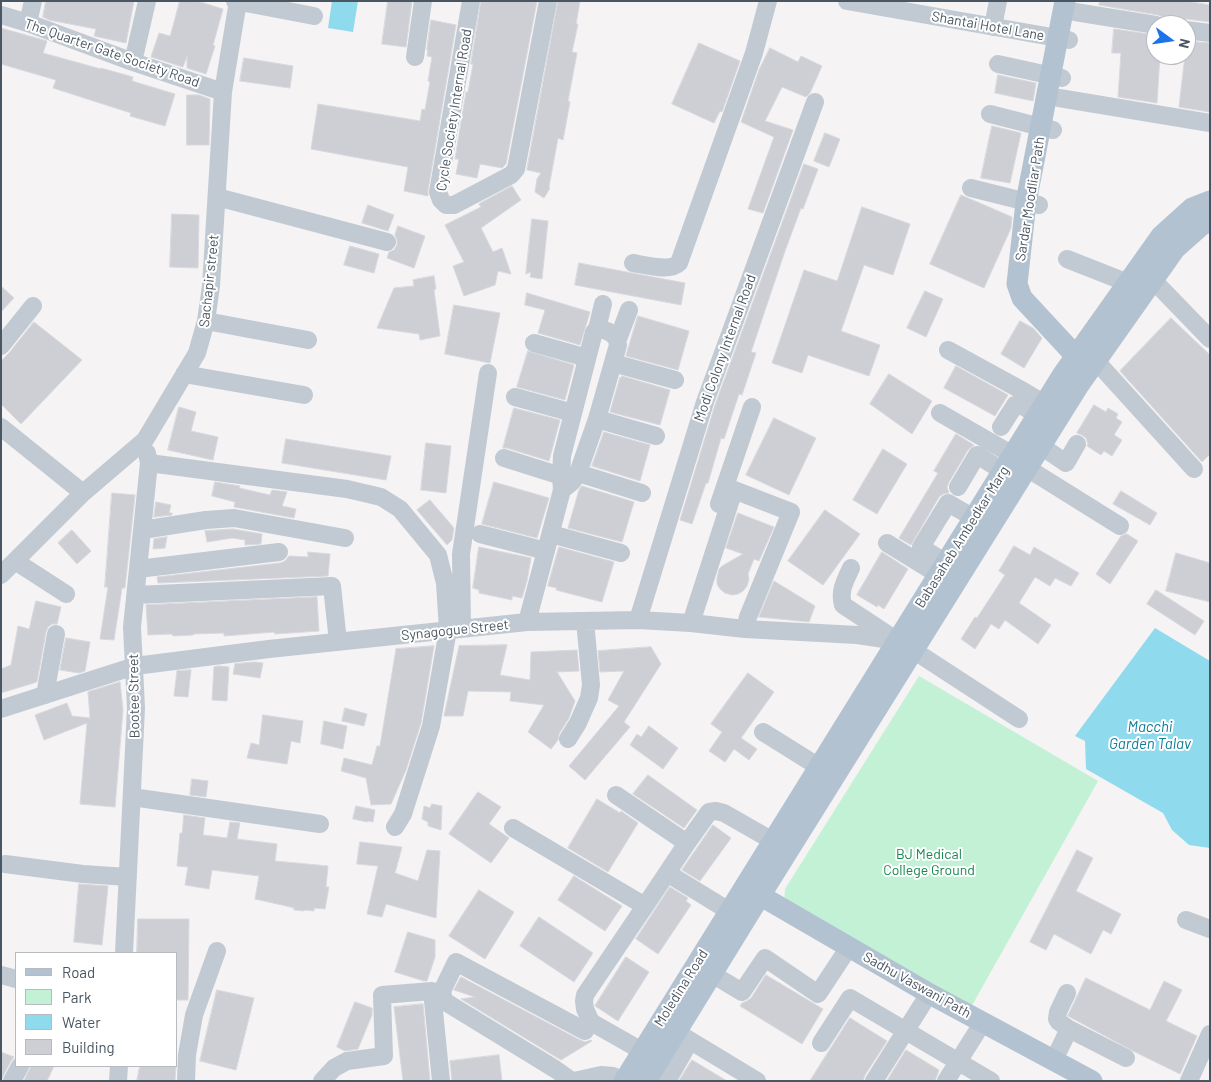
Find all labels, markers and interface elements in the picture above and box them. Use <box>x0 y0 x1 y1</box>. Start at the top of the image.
street label: Shantai Hotel Lane <box>930 8 1046 44</box>
street label: The Quarter Gate Society Road <box>22 15 202 91</box>
north arrow <box>1146 15 1196 65</box>
street label: Cycle Society Internal Road <box>433 28 475 192</box>
text: N <box>1176 37 1194 50</box>
street label: Sardar Moodliar Path <box>1012 136 1048 262</box>
street label: Sachapir street <box>196 234 222 328</box>
street label: Modi Colony Internal Road <box>691 272 759 424</box>
street label: Babasaheb Ambedkar Marg <box>911 463 1013 611</box>
street label: Synagogue Street <box>400 616 510 644</box>
street label: Bootee Street <box>125 653 143 739</box>
water label: Macchi Garden Talav <box>1109 718 1191 753</box>
park label: BJ Medical College Ground <box>883 846 975 879</box>
street label: Moledina Road <box>651 946 711 1030</box>
street label: Sadhu Vaswani Path <box>860 948 974 1022</box>
legend <box>15 952 178 1067</box>
text: Road <box>62 963 95 981</box>
text: Park <box>62 988 91 1006</box>
text: Water <box>62 1013 101 1031</box>
text: Building <box>62 1038 115 1056</box>

